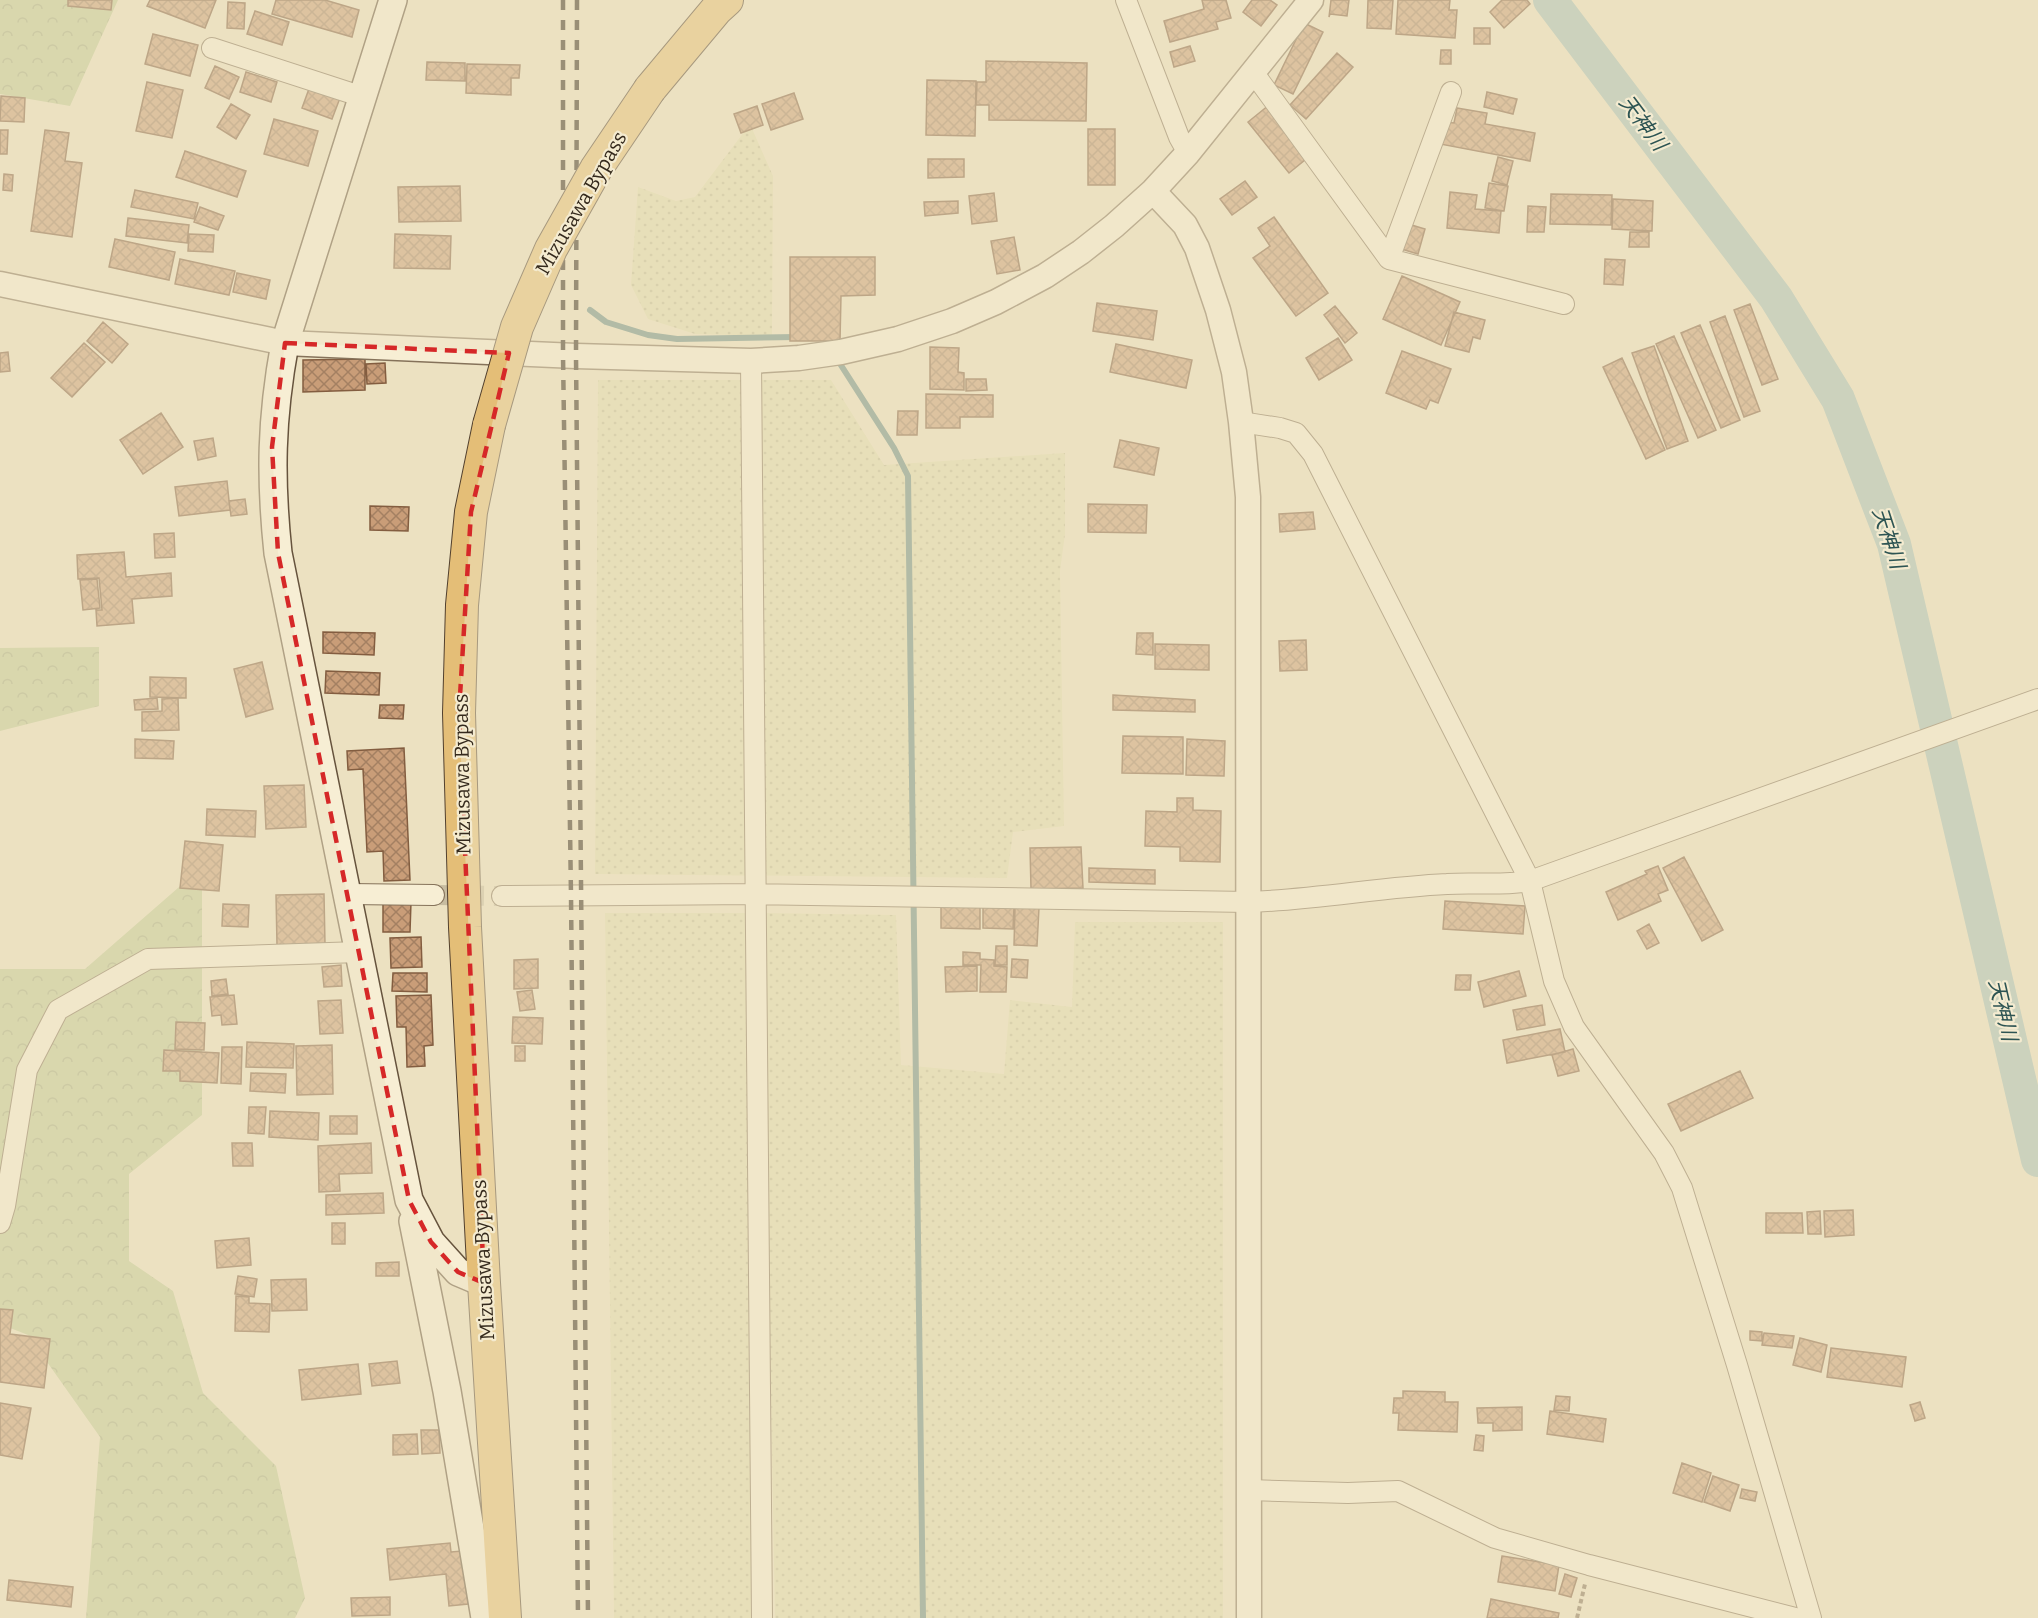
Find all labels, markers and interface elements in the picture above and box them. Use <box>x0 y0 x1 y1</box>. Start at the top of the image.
water label: 天神川 <box>1614 90 1674 158</box>
street label: Mizusawa Bypass <box>530 127 632 279</box>
water label: 天神川 <box>1867 504 1912 574</box>
street label: Mizusawa Bypass <box>449 693 475 855</box>
water label: 天神川 <box>1983 976 2023 1046</box>
street label: Mizusawa Bypass <box>467 1179 499 1341</box>

